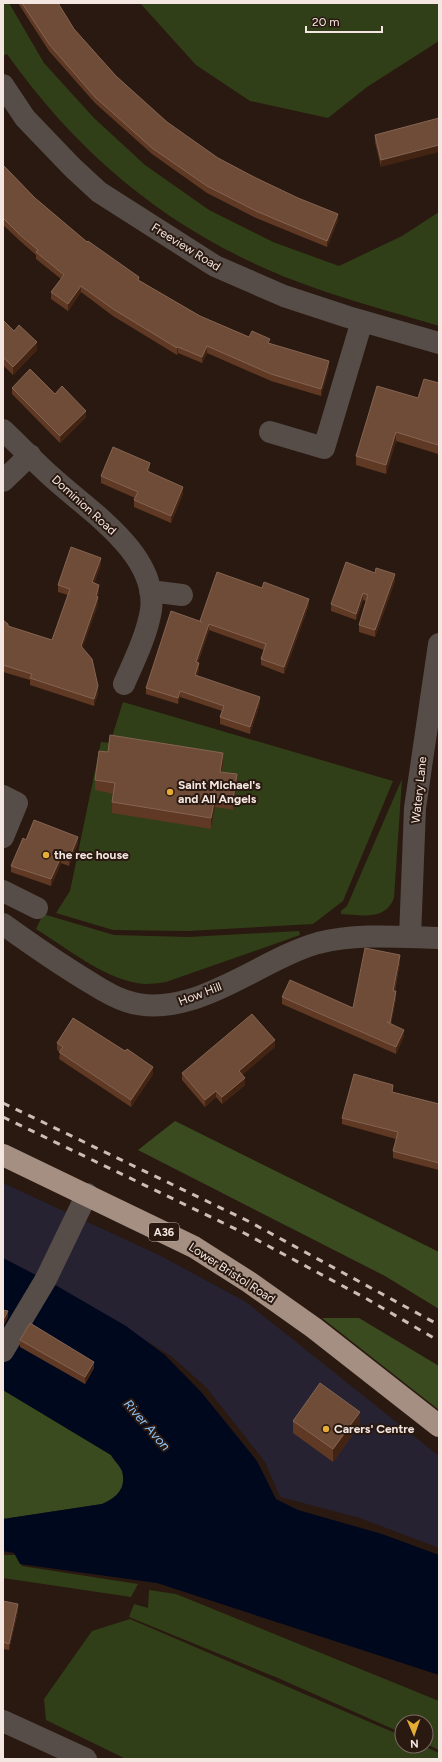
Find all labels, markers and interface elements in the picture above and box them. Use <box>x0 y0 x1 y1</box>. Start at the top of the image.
scale bar <box>306 8 382 34</box>
text: 20 m <box>312 15 340 29</box>
street label: Freeview Road <box>149 220 223 274</box>
street label: Dominion Road <box>49 472 119 538</box>
street label: Watery Lane <box>409 755 430 824</box>
place label: Saint Michael's and All Angels <box>178 778 261 806</box>
marker: Saint Michael's and All Angels <box>165 787 175 797</box>
place label: the rec house <box>54 848 129 862</box>
marker: the rec house <box>41 850 51 860</box>
street label: How Hill <box>176 979 224 1009</box>
road number: A36 <box>149 1223 179 1241</box>
street label: Lower Bristol Road <box>186 1240 278 1306</box>
water label: River Avon <box>121 1396 173 1454</box>
place label: Carers' Centre <box>334 1422 415 1436</box>
marker: Carers' Centre <box>321 1424 331 1434</box>
north arrow <box>394 1714 434 1754</box>
text: N <box>410 1737 419 1750</box>

